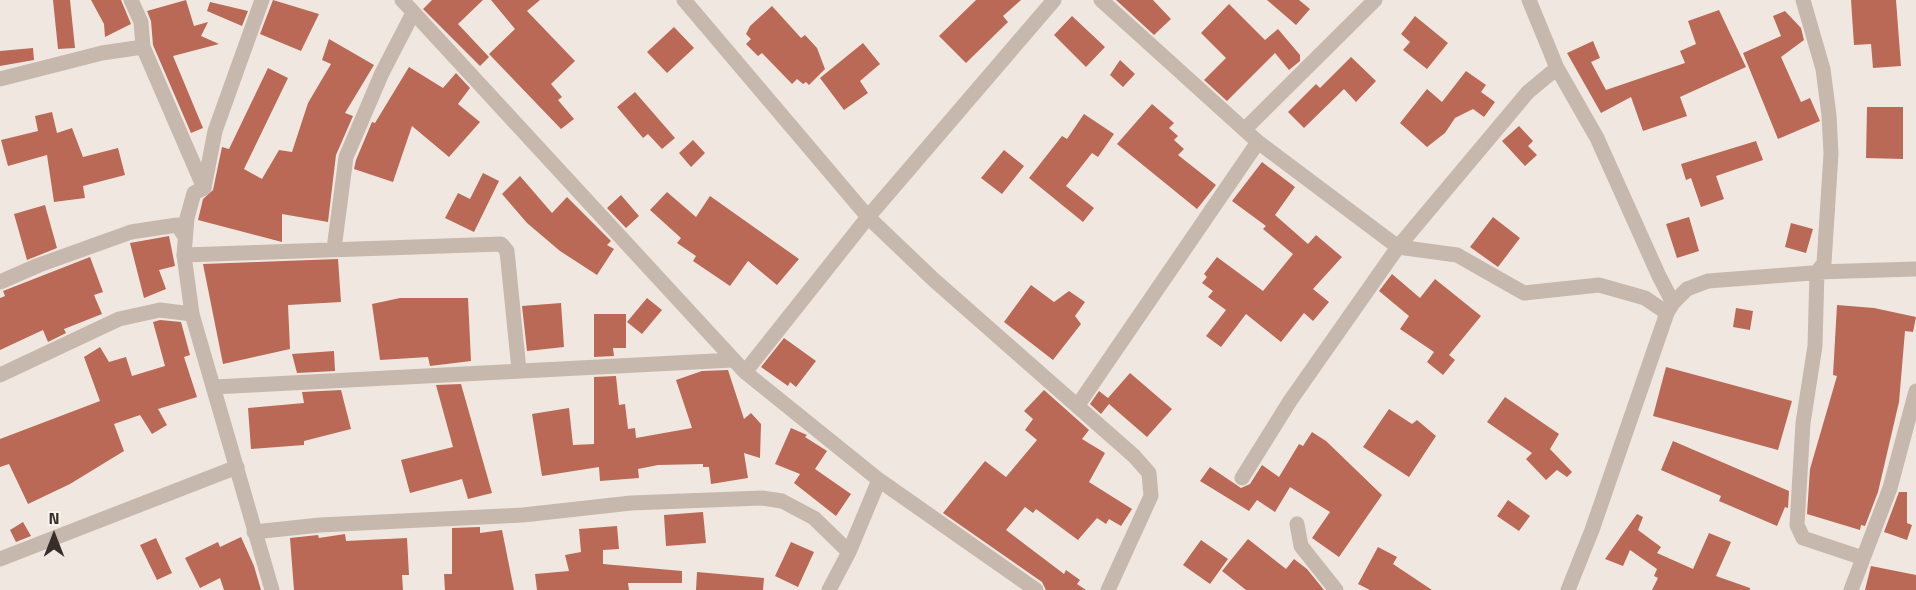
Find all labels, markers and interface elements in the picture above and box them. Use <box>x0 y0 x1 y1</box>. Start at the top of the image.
north arrow <box>24 506 84 566</box>
text: N <box>48 506 60 530</box>

